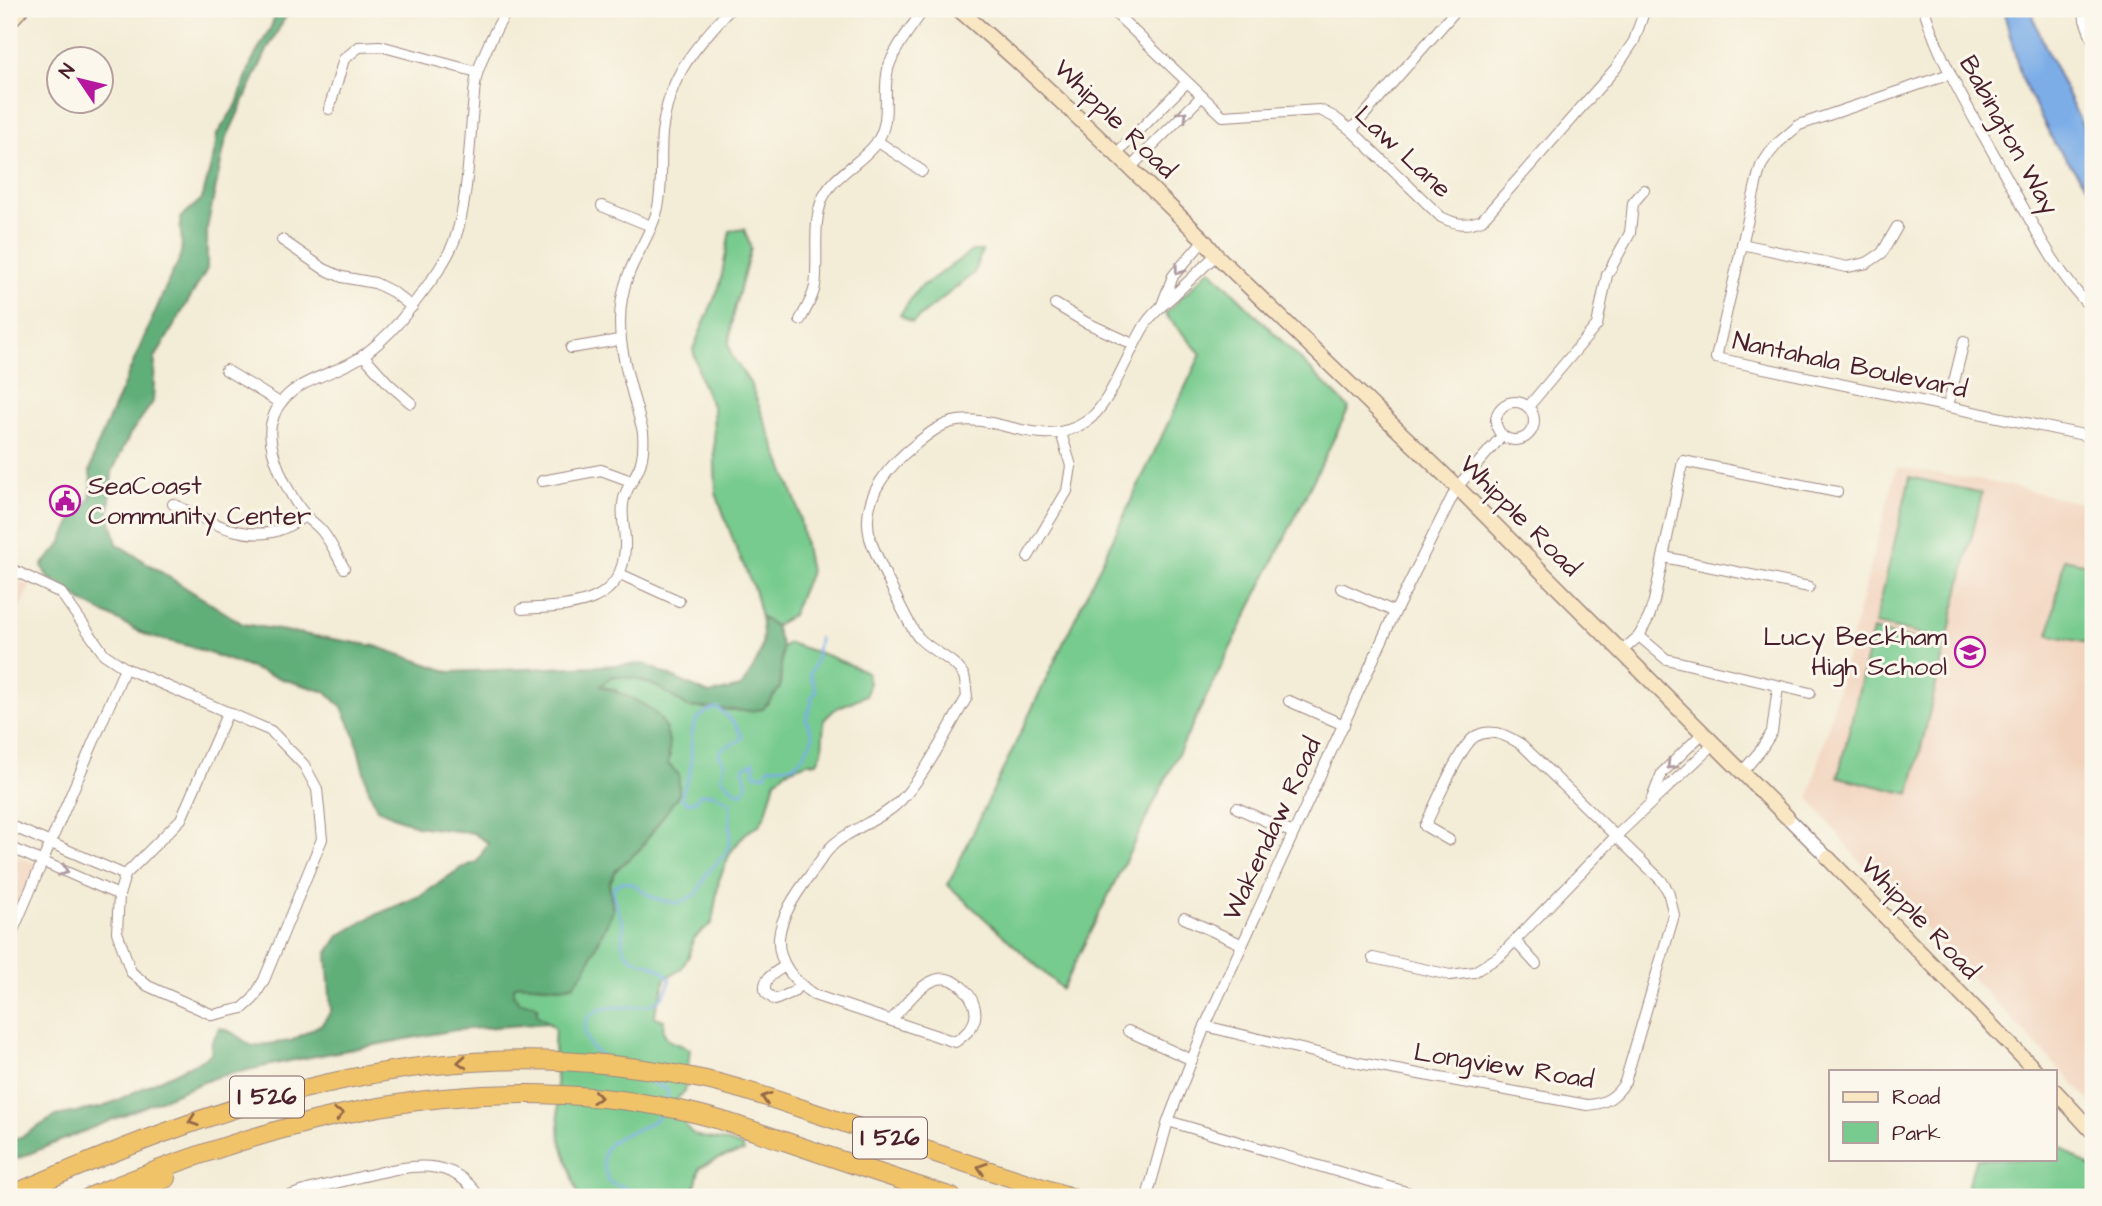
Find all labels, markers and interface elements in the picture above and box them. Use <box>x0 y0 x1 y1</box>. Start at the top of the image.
north arrow <box>46 46 116 116</box>
street label: Babington Way <box>1949 49 2068 222</box>
street label: Whipple Road <box>1045 51 1185 187</box>
text: N <box>53 58 82 84</box>
street label: Law Lane <box>1346 98 1460 206</box>
one-way arrow <box>1175 111 1187 123</box>
one-way arrow <box>1174 262 1187 275</box>
street label: Nantahala Boulevard <box>1729 323 1971 407</box>
street label: Whipple Road <box>1451 447 1589 585</box>
place label: SeaCoast Community Center <box>88 468 311 536</box>
public building icon: SeaCoast Community Center <box>48 484 82 518</box>
place label: Lucy Beckham High School <box>1763 619 1948 687</box>
school or university icon: Lucy Beckham High School <box>1953 635 1987 669</box>
street label: Wakendaw Road <box>1214 731 1330 927</box>
one-way arrow <box>1666 756 1679 769</box>
street label: Whipple Road <box>1852 848 1988 988</box>
one-way arrow <box>56 863 69 877</box>
street label: Longview Road <box>1411 1034 1597 1100</box>
one-way arrow <box>457 1054 468 1069</box>
legend <box>1829 1070 2056 1160</box>
road number: I 526 <box>230 1077 304 1118</box>
text: Road <box>1892 1083 1940 1112</box>
one-way arrow <box>592 1090 603 1105</box>
one-way arrow <box>760 1092 773 1106</box>
one-way arrow <box>333 1108 345 1123</box>
one-way arrow <box>188 1113 200 1127</box>
road number: I 526 <box>853 1118 927 1158</box>
text: Park <box>1892 1119 1941 1148</box>
one-way arrow <box>977 1162 989 1177</box>

